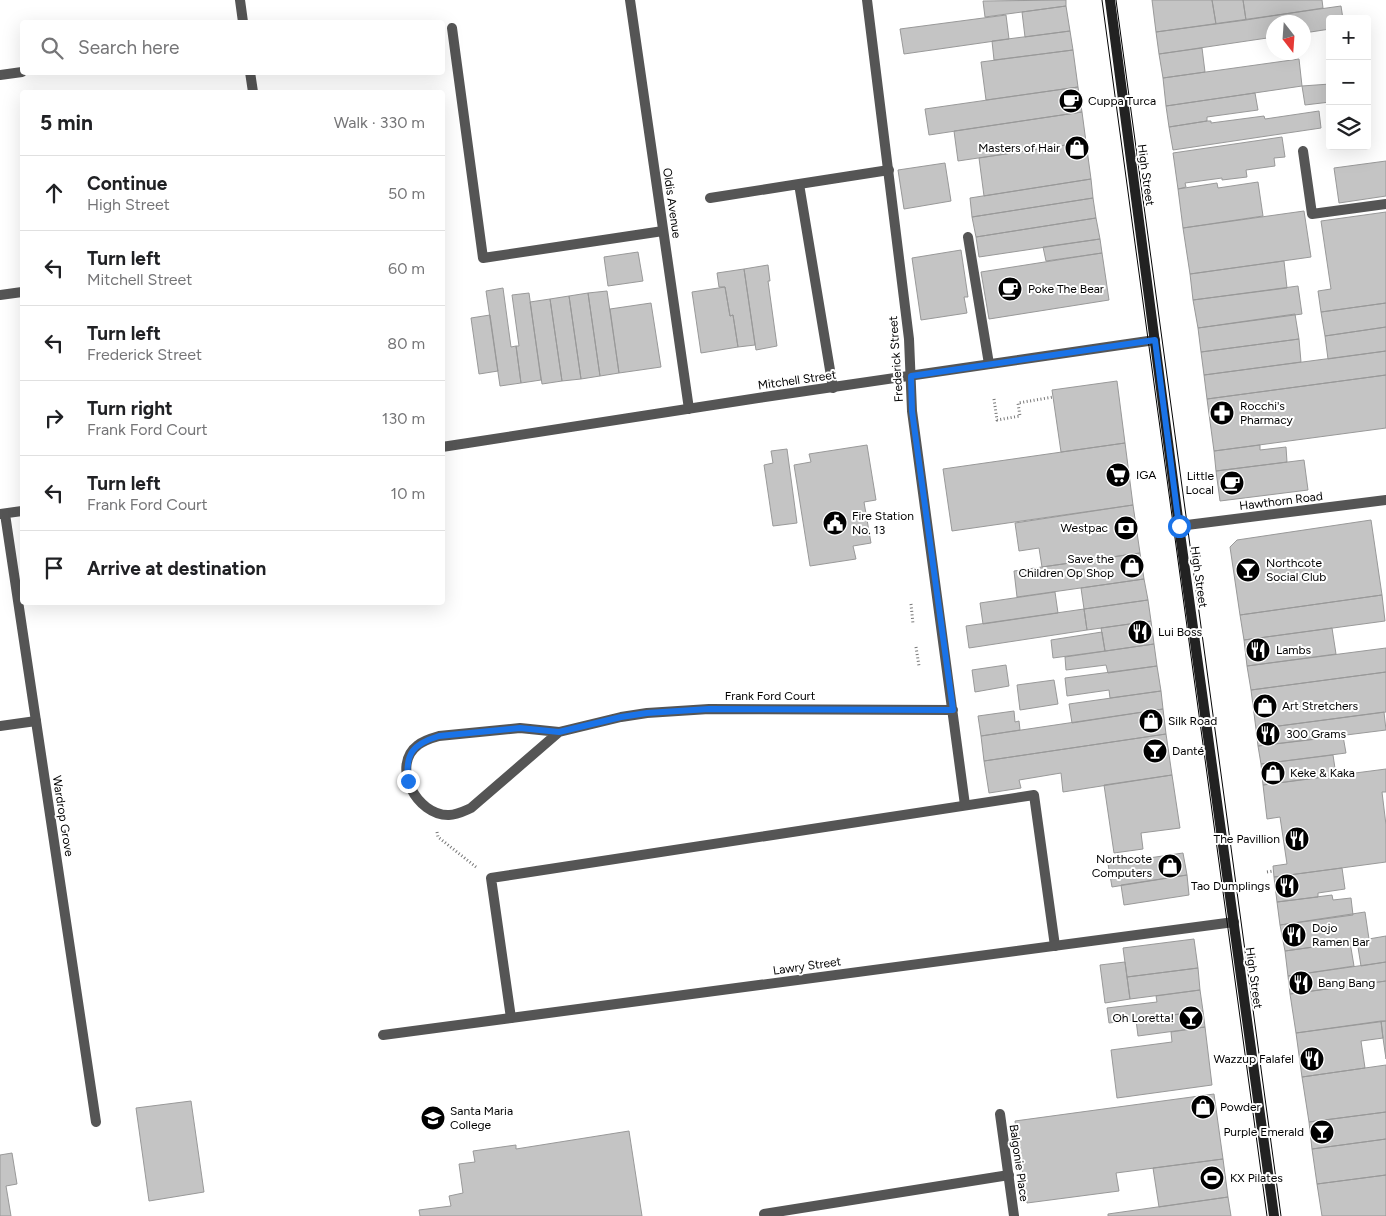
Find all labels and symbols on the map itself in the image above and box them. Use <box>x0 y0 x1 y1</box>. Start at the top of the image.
north arrow <box>1266 15 1311 60</box>
cafe icon: Cuppa Turca <box>1058 88 1084 114</box>
place label: Cuppa Turca <box>1088 94 1156 108</box>
shop icon: Masters of Hair <box>1064 135 1090 161</box>
place label: Masters of Hair <box>978 141 1060 155</box>
street label: High Street <box>1135 143 1157 207</box>
street label: Oldis Avenue <box>660 167 684 240</box>
cafe icon: Poke The Bear <box>997 276 1023 302</box>
place label: Poke The Bear <box>1028 282 1104 296</box>
street label: Frederick Street <box>886 315 906 403</box>
street label: Mitchell Street <box>757 368 838 392</box>
place label: Rocchi's Pharmacy <box>1240 399 1293 427</box>
pharmacy icon: Rocchi's Pharmacy <box>1209 400 1235 426</box>
supermarket icon: IGA <box>1105 462 1131 488</box>
place label: IGA <box>1136 468 1156 482</box>
place label: Little Local <box>1186 469 1214 497</box>
cafe icon: Little Local <box>1219 470 1245 496</box>
street label: Hawthorn Road <box>1238 489 1324 513</box>
place label: Fire Station No. 13 <box>852 509 914 537</box>
public building icon: Fire Station No. 13 <box>822 510 848 536</box>
bank icon: Westpac <box>1113 515 1139 541</box>
route start <box>1168 515 1191 538</box>
place label: Westpac <box>1061 521 1109 535</box>
street label: High Street <box>1188 545 1210 609</box>
place label: Save the Children Op Shop <box>1018 552 1114 580</box>
shop icon: Save the Children Op Shop <box>1119 553 1145 579</box>
place label: Northcote Social Club <box>1266 556 1326 584</box>
bar icon: Northcote Social Club <box>1235 557 1261 583</box>
restaurant icon: Lui Boss <box>1127 619 1153 645</box>
place label: Lui Boss <box>1158 625 1203 639</box>
restaurant icon: Lambs <box>1245 637 1271 663</box>
place label: Lambs <box>1276 643 1312 657</box>
street label: Frank Ford Court <box>725 689 816 703</box>
shop icon: Art Stretchers <box>1252 693 1278 719</box>
place label: Art Stretchers <box>1282 699 1358 713</box>
shop icon: Silk Road <box>1138 708 1164 734</box>
place label: Silk Road <box>1168 714 1217 728</box>
restaurant icon: 300 Grams <box>1255 721 1281 747</box>
place label: 300 Grams <box>1286 727 1346 741</box>
bar icon: Danté <box>1142 738 1168 764</box>
place label: Danté <box>1172 744 1205 758</box>
shop icon: Keke & Kaka <box>1260 760 1286 786</box>
place label: Keke & Kaka <box>1290 766 1355 780</box>
route end <box>397 770 420 793</box>
street label: Wardrop Grove <box>50 774 76 858</box>
restaurant icon: The Pavillion <box>1284 826 1310 852</box>
place label: The Pavillion <box>1214 832 1280 846</box>
place label: Northcote Computers <box>1092 852 1152 880</box>
shop icon: Northcote Computers <box>1157 853 1183 879</box>
restaurant icon: Tao Dumplings <box>1274 873 1300 899</box>
place label: Tao Dumplings <box>1191 879 1270 893</box>
place label: Dojo Ramen Bar <box>1312 921 1370 949</box>
restaurant icon: Dojo Ramen Bar <box>1281 922 1307 948</box>
street label: High Street <box>1243 946 1265 1010</box>
street label: Lawry Street <box>772 954 842 978</box>
restaurant icon: Bang Bang <box>1288 970 1314 996</box>
place label: Bang Bang <box>1318 976 1375 990</box>
bar icon: Oh Loretta! <box>1178 1005 1204 1031</box>
place label: Oh Loretta! <box>1112 1011 1174 1025</box>
restaurant icon: Wazzup Falafel <box>1299 1046 1325 1072</box>
place label: Wazzup Falafel <box>1213 1052 1294 1066</box>
shop icon: Powder <box>1190 1094 1216 1120</box>
place label: Powder <box>1220 1100 1261 1114</box>
place label: Santa Maria College <box>450 1104 513 1132</box>
school or university icon: Santa Maria College <box>420 1105 446 1131</box>
bar icon: Purple Emerald <box>1309 1119 1335 1145</box>
street label: Balgonie Place <box>1007 1123 1031 1203</box>
place label: Purple Emerald <box>1223 1125 1304 1139</box>
sports icon: KX Pilates <box>1199 1165 1225 1191</box>
place label: KX Pilates <box>1230 1171 1283 1185</box>

